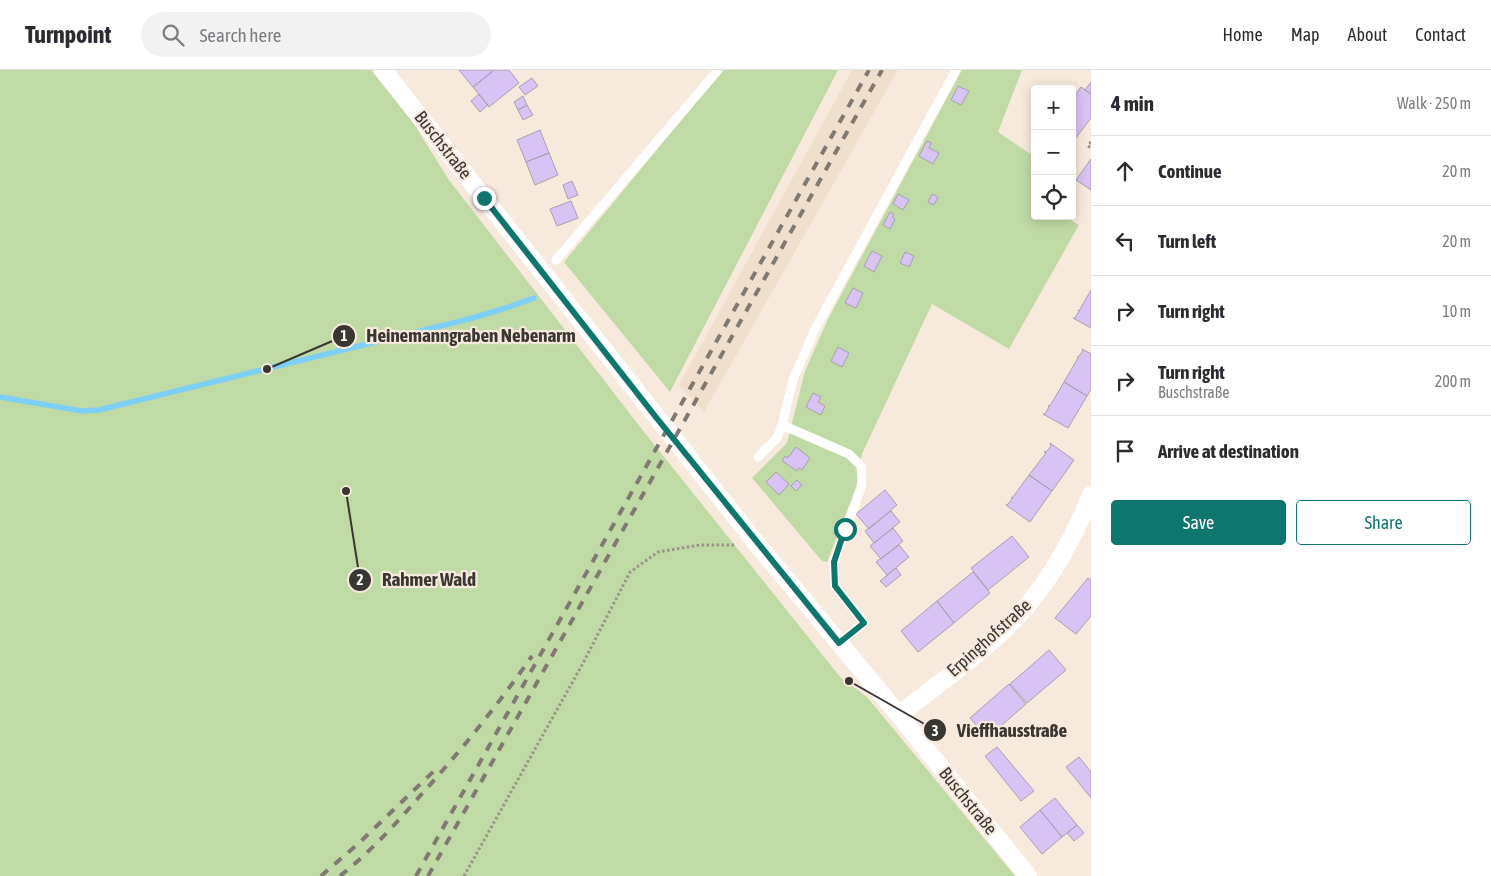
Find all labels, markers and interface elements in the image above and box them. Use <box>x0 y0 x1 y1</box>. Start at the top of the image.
search box <box>141 12 491 57</box>
text: Turnpoint <box>25 21 111 48</box>
icon: search <box>159 21 187 49</box>
text: Search here <box>199 24 281 46</box>
text: Home <box>1223 24 1263 45</box>
text: Map <box>1291 24 1320 45</box>
text: About <box>1348 24 1387 45</box>
text: Contact <box>1415 24 1466 45</box>
map controls <box>1031 85 1076 220</box>
button: + <box>1031 85 1076 130</box>
text: 4 min <box>1111 91 1154 115</box>
text: Walk · 250 m <box>1397 94 1471 112</box>
street label: Buschstraße <box>410 107 476 183</box>
button: − <box>1031 130 1076 175</box>
icon: ahead <box>1111 157 1139 185</box>
text: Continue <box>1158 160 1222 182</box>
text: 20 m <box>1442 162 1471 180</box>
button: locate <box>1031 175 1076 220</box>
route end <box>473 187 496 210</box>
icon: left <box>1111 227 1139 255</box>
text: Turn left <box>1158 230 1216 252</box>
text: 20 m <box>1442 232 1471 250</box>
icon: right <box>1111 297 1139 325</box>
text: Turn right <box>1158 300 1225 322</box>
text: 10 m <box>1442 302 1471 320</box>
callout: Heinemanngraben Nebenarm <box>331 319 586 353</box>
text: Heinemanngraben Nebenarm <box>366 324 576 346</box>
text: 1 <box>340 327 348 344</box>
text: Turn right <box>1158 361 1225 383</box>
icon: right <box>1111 367 1139 395</box>
text: 200 m <box>1435 372 1471 390</box>
text: Buschstraße <box>1158 383 1230 401</box>
icon: arrive <box>1111 437 1139 465</box>
text: Arrive at destination <box>1158 440 1299 462</box>
button: Save <box>1111 500 1286 545</box>
button: Share <box>1296 500 1471 545</box>
route start <box>834 518 857 541</box>
callout: Rahmer Wald <box>347 563 486 597</box>
text: Rahmer Wald <box>382 568 476 590</box>
text: 2 <box>356 571 364 588</box>
street label: Erpinghofstraße <box>942 594 1035 681</box>
callout: Vieffhausstraße <box>922 713 1077 747</box>
text: Vieffhausstraße <box>956 719 1068 741</box>
text: 3 <box>931 722 939 739</box>
street label: Buschstraße <box>935 763 1002 839</box>

